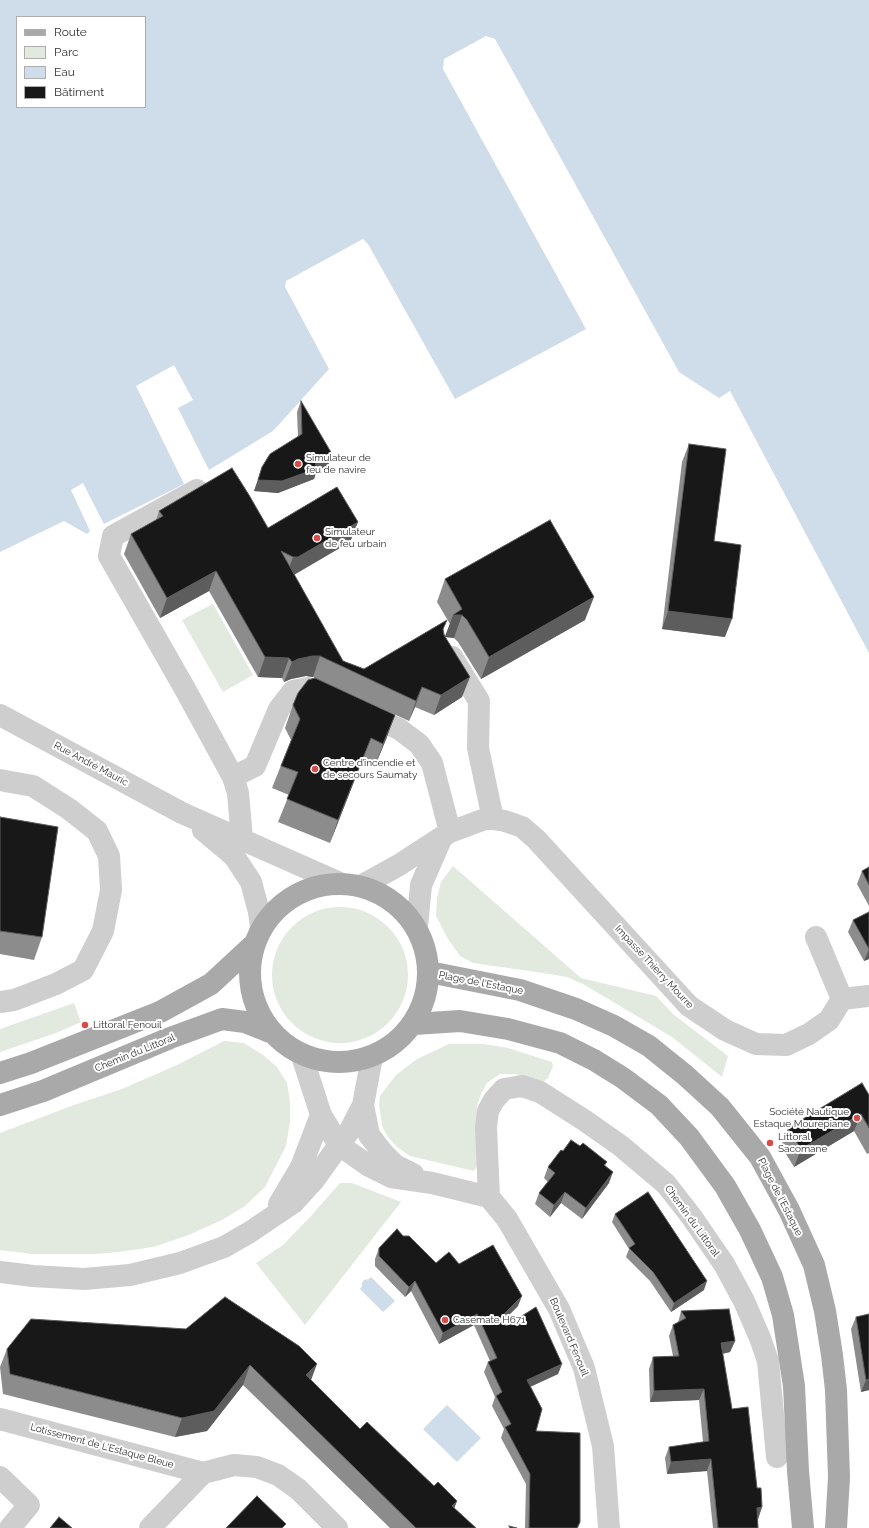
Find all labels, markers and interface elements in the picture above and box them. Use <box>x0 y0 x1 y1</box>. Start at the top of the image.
legend <box>16 16 146 108</box>
text: Route <box>54 25 87 39</box>
text: Parc <box>54 45 79 59</box>
text: Eau <box>54 65 75 79</box>
text: Bâtiment <box>54 85 104 99</box>
place label: Simulateur de feu de navire <box>306 452 371 476</box>
marker: Simulateur de feu de navire <box>293 459 303 469</box>
place label: Simulateur de feu urbain <box>325 526 386 550</box>
marker: Simulateur de feu urbain <box>312 533 322 543</box>
street label: Rue André Mauric <box>52 739 130 789</box>
place label: Centre d’incendie et de secours Saumaty <box>323 757 417 780</box>
marker: Centre d’incendie et de secours Saumaty <box>310 764 320 774</box>
street label: Impasse Thierry Mourre <box>612 923 696 1011</box>
street label: Plage de l'Estaque <box>438 969 524 997</box>
place label: Littoral Fenouil <box>93 1019 162 1031</box>
marker: Littoral Fenouil <box>80 1020 90 1030</box>
street label: Chemin du Littoral <box>93 1031 177 1075</box>
place label: Société Nautique Estaque Mourepiane <box>753 1106 849 1130</box>
marker: Société Nautique Estaque Mourepiane <box>852 1113 862 1123</box>
place label: Littoral Sacomane <box>778 1131 827 1154</box>
marker: Littoral Sacomane <box>765 1138 775 1148</box>
street label: Plage de l'Estaque <box>755 1156 805 1238</box>
street label: Chemin du Littoral <box>662 1183 722 1259</box>
street label: Boulevard Fenouil <box>547 1296 591 1378</box>
place label: Casemate H671 <box>453 1314 525 1326</box>
marker: Casemate H671 <box>440 1315 450 1325</box>
street label: Lotissement de L'Estaque Bleue <box>29 1421 175 1471</box>

